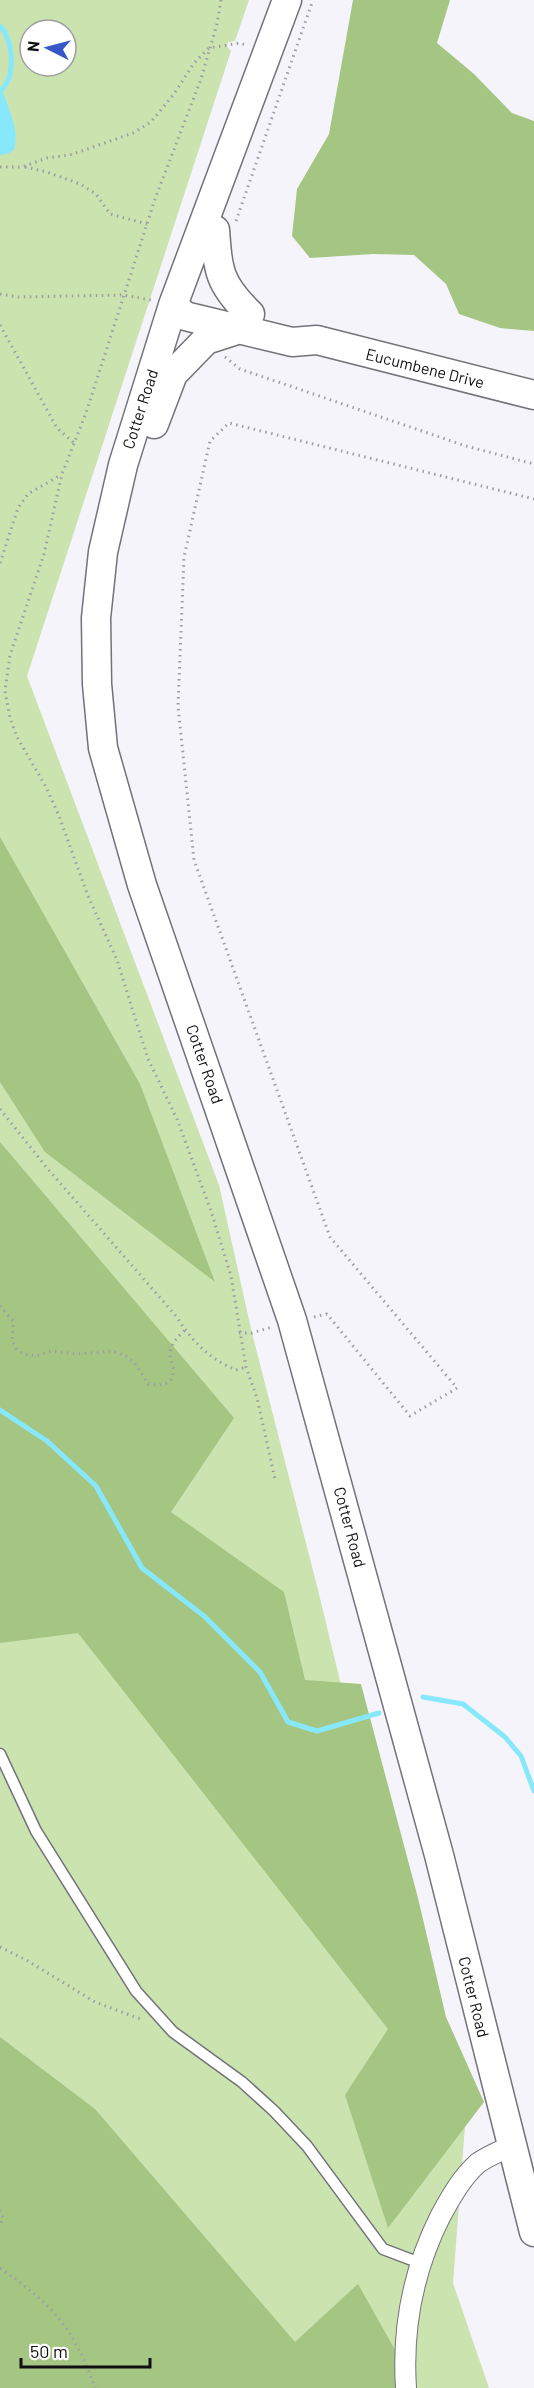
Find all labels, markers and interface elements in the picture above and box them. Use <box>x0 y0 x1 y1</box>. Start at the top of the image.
north arrow <box>18 18 78 78</box>
text: N <box>23 40 43 53</box>
street label: Eucumbene Drive <box>364 344 486 391</box>
street label: Cotter Road <box>118 367 161 451</box>
street label: Cotter Road <box>183 1022 228 1106</box>
street label: Cotter Road <box>331 1484 370 1569</box>
street label: Cotter Road <box>455 1954 494 2039</box>
scale bar <box>21 2331 150 2369</box>
text: 50 m <box>30 2340 68 2362</box>

